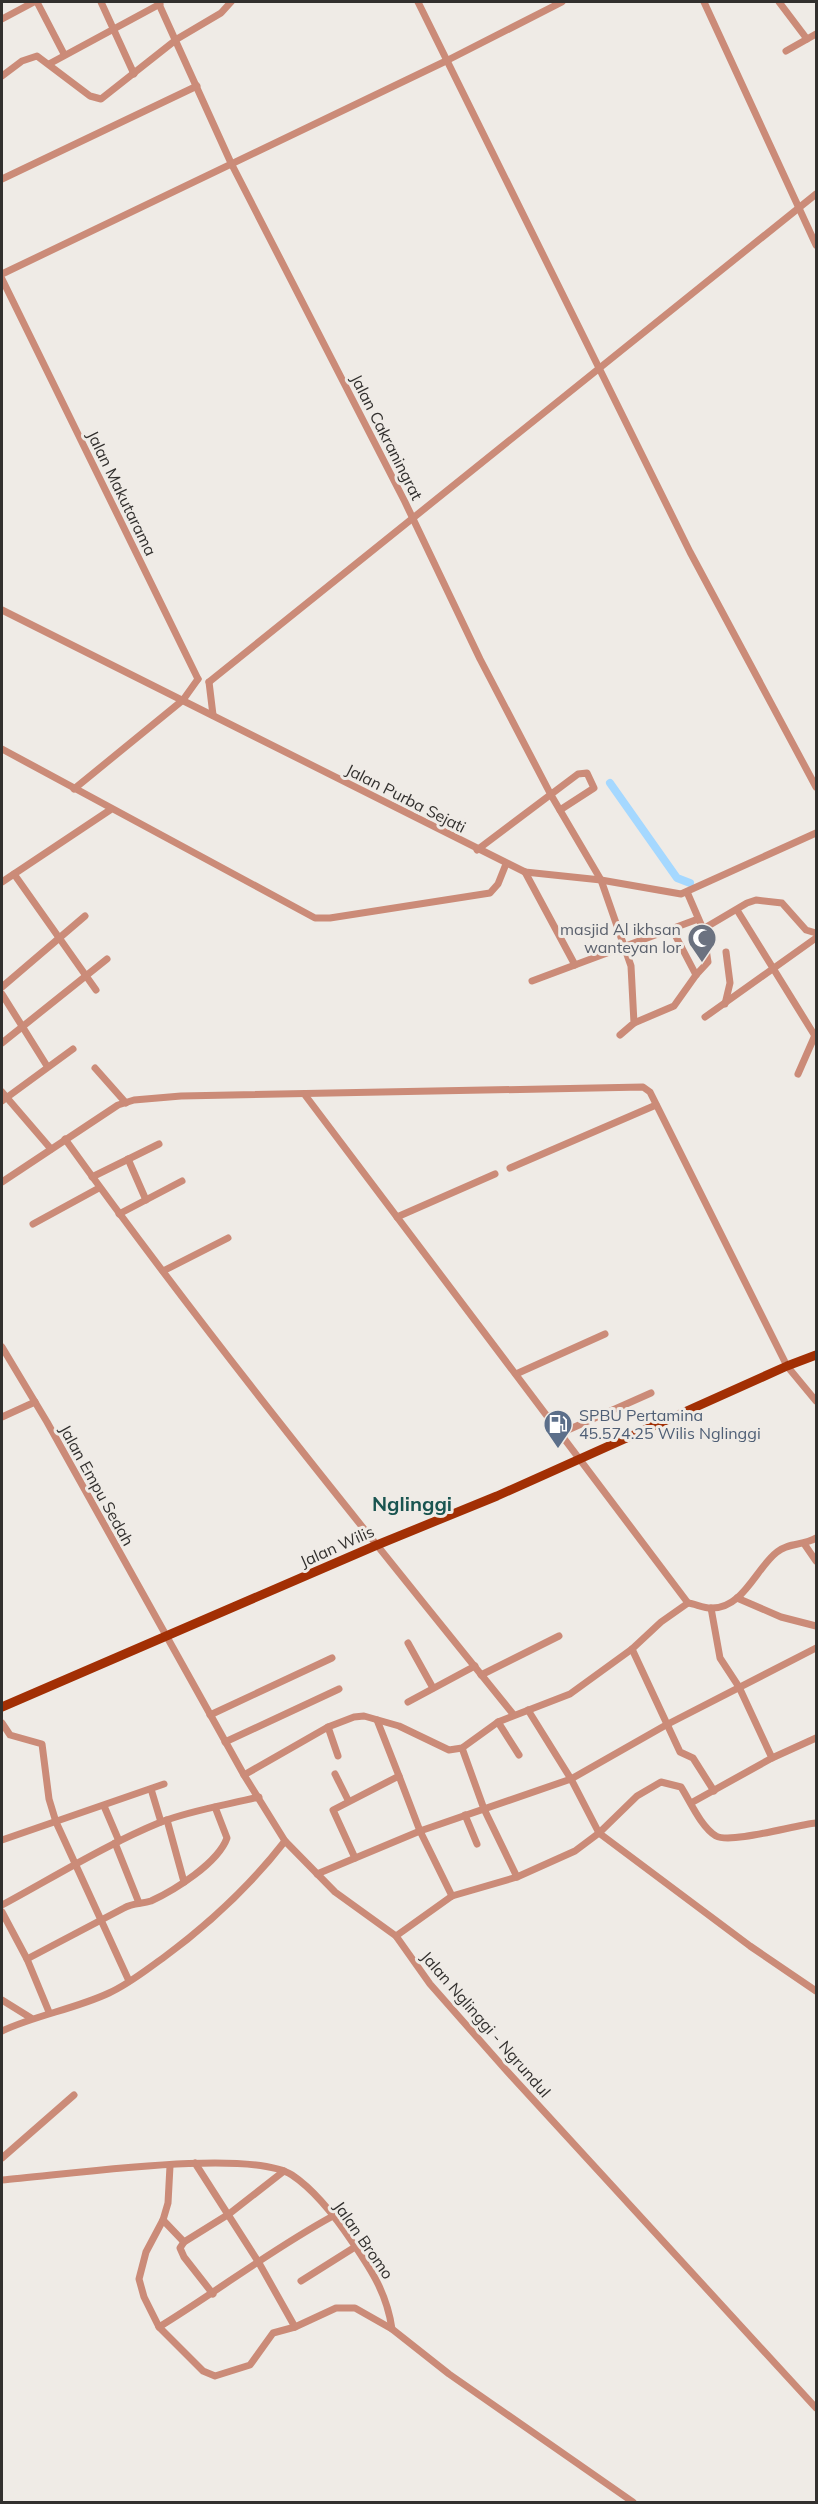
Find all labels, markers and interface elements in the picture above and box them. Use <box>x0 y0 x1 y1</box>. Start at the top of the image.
street label: Jalan Cakraningrat <box>347 371 428 504</box>
street label: Jalan Makutarama <box>83 427 161 559</box>
street label: Jalan Purba Sejati <box>343 759 469 837</box>
place label: masjid Al ikhsan wanteyan lor <box>560 919 681 957</box>
mosque icon: masjid Al ikhsan wanteyan lor <box>686 922 718 964</box>
place label: SPBU Pertamina 45.574.25 Wilis Nglinggi <box>579 1405 761 1443</box>
fuel station icon: SPBU Pertamina 45.574.25 Wilis Nglinggi <box>542 1408 574 1450</box>
street label: Jalan Empu Sedah <box>55 1421 139 1549</box>
district label: Nglinggi <box>372 1491 452 1516</box>
street label: Jalan Wilis <box>297 1521 377 1571</box>
street label: Jalan Nglinggi - Ngrundul <box>417 1947 555 2101</box>
street label: Jalan Bromo <box>330 2197 398 2283</box>

